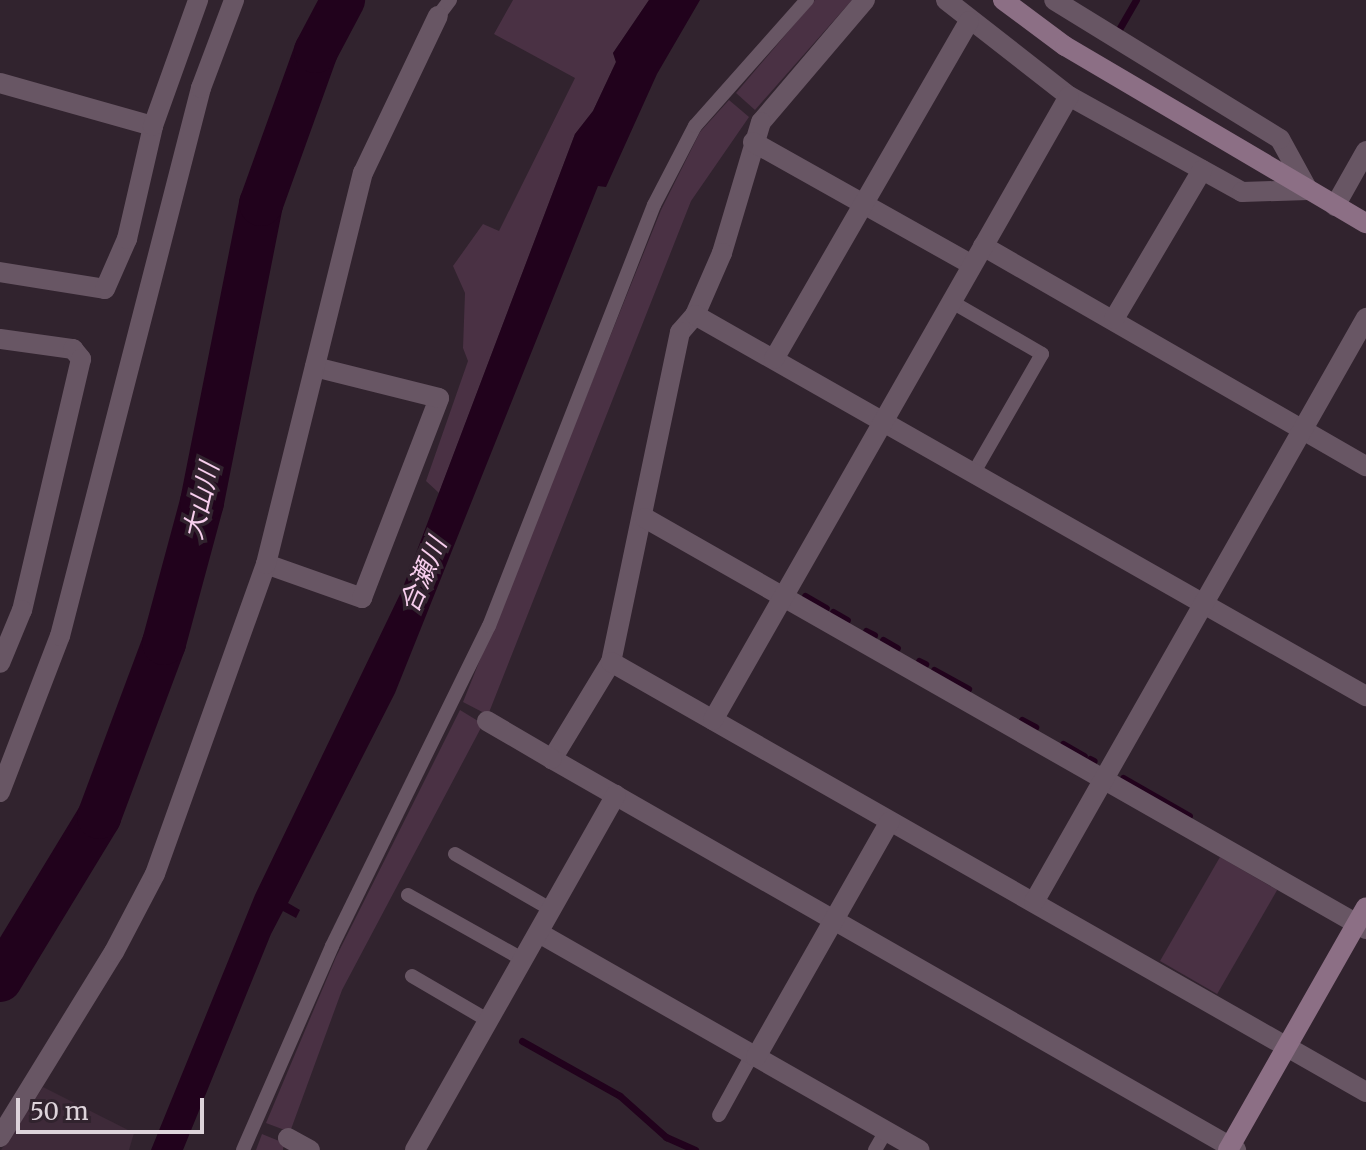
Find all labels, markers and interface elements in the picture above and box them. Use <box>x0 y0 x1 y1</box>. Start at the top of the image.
water label: 大山川 <box>177 459 225 543</box>
water label: 合瀬川 <box>393 533 453 617</box>
scale bar <box>20 1082 208 1132</box>
text: 50 m <box>30 1096 89 1127</box>

